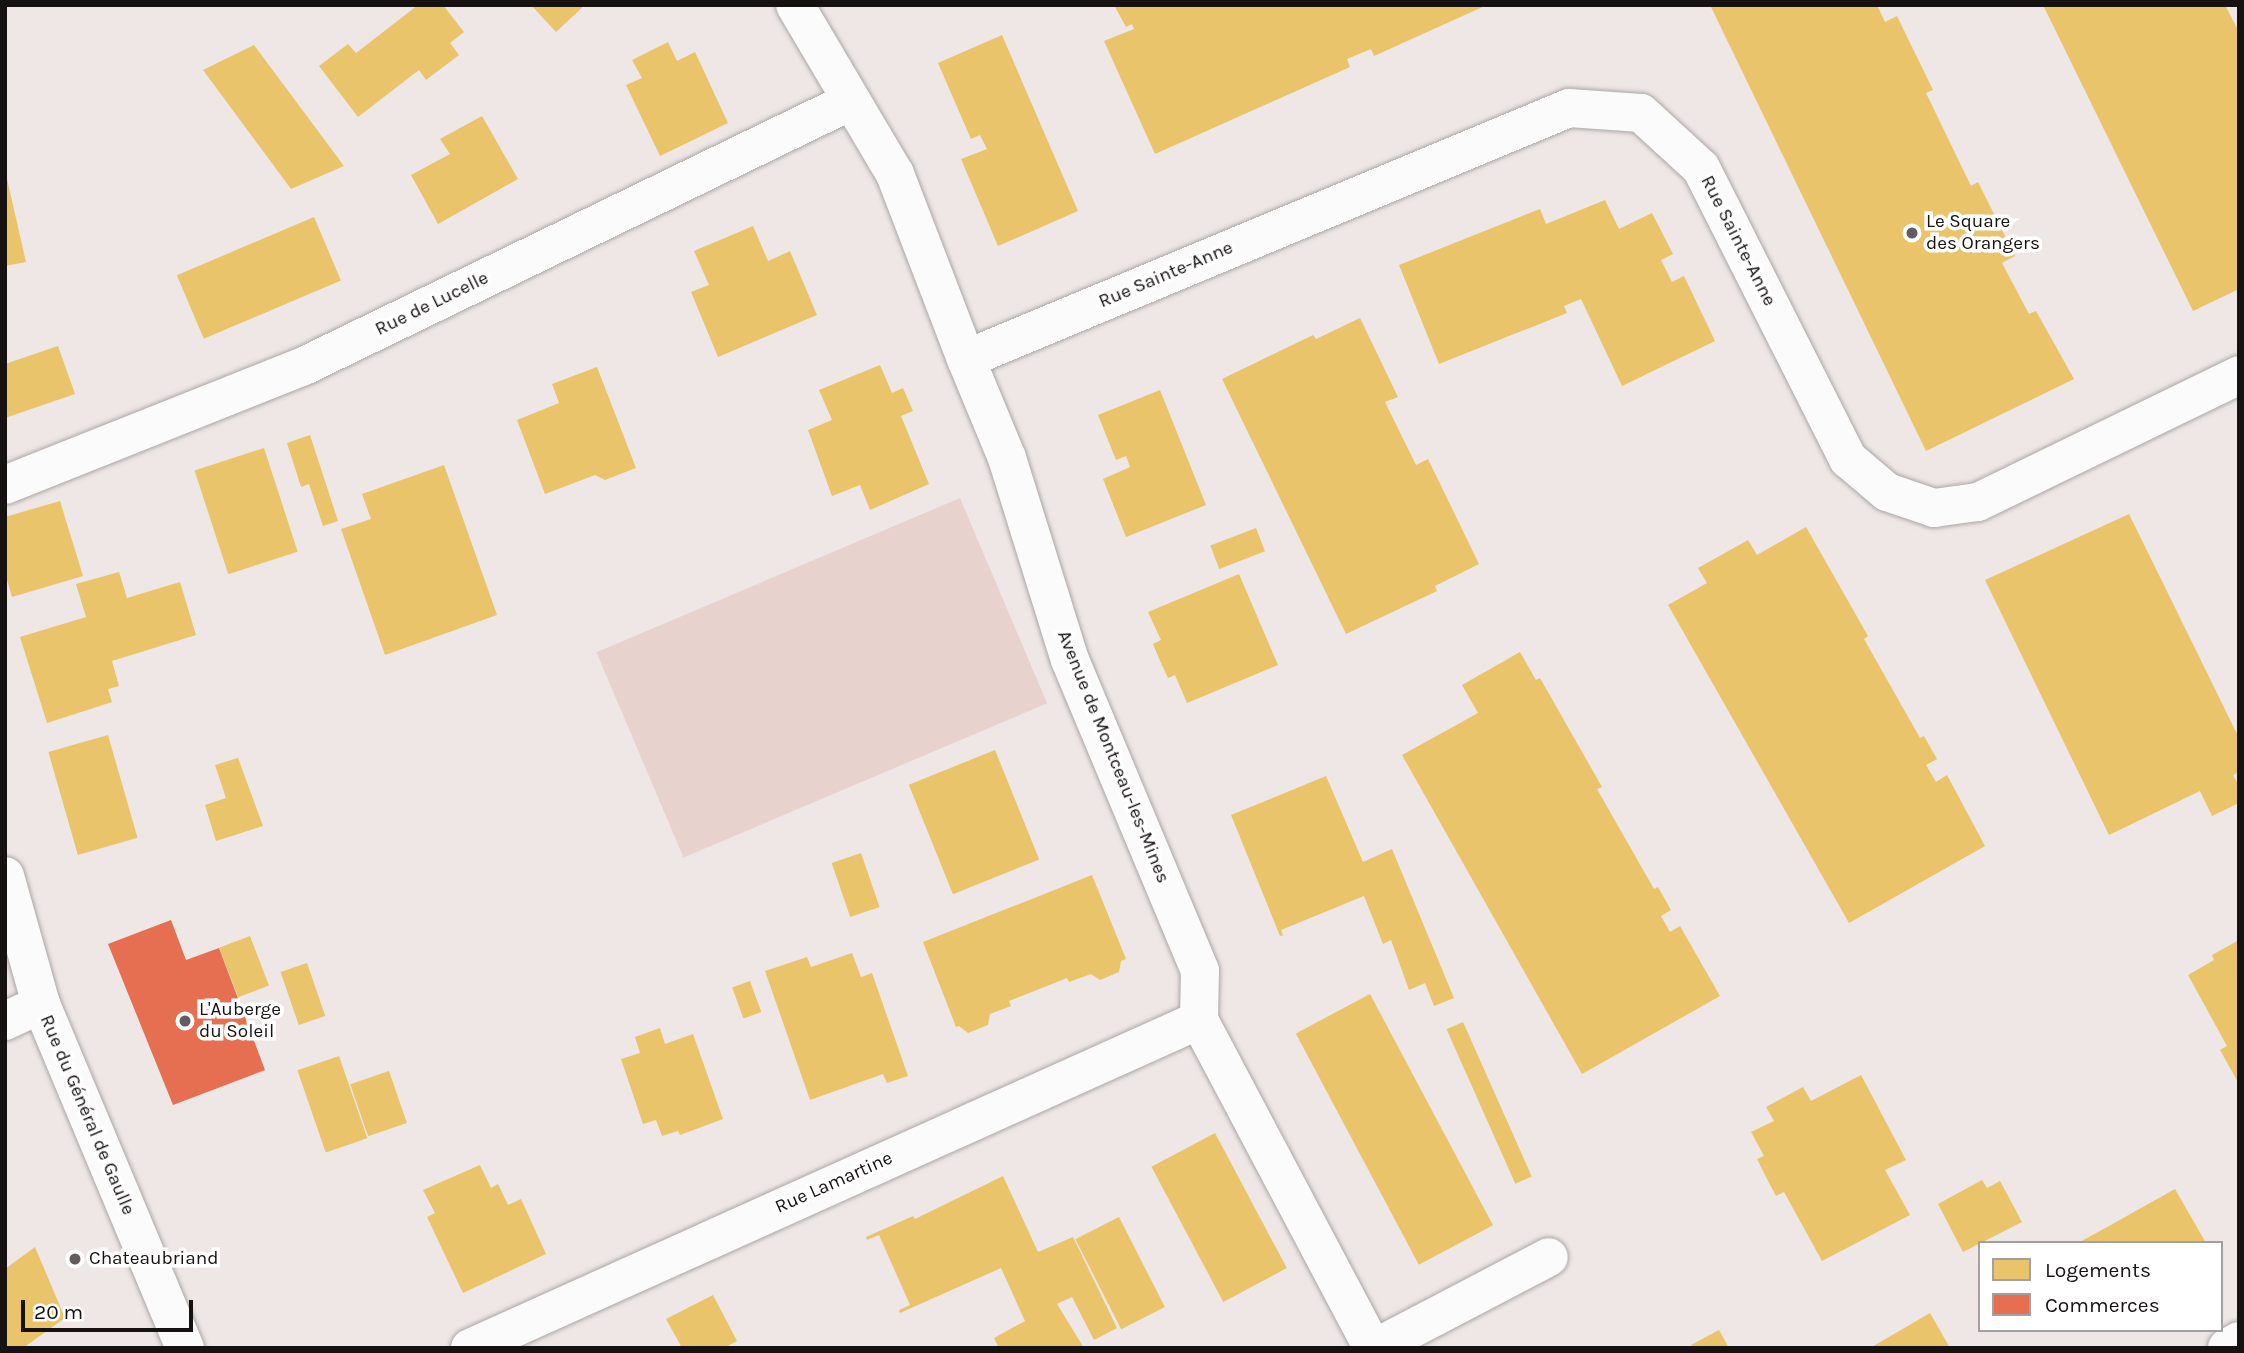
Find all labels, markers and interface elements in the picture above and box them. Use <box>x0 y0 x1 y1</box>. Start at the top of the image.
street label: Rue Sainte-Anne <box>1695 172 1781 310</box>
place label: Le Square des Orangers <box>1926 211 2040 255</box>
marker: Le Square des Orangers <box>1904 225 1920 241</box>
street label: Rue Sainte-Anne <box>1095 236 1237 314</box>
street label: Rue de Lucelle <box>372 267 492 341</box>
street label: Avenue de Montceau-les-Mines <box>1052 627 1174 887</box>
place label: L'Auberge du Soleil <box>199 999 281 1043</box>
street label: Rue du Général de Gaulle <box>34 1012 140 1218</box>
marker: L'Auberge du Soleil <box>177 1013 193 1029</box>
street label: Rue Lamartine <box>772 1147 896 1219</box>
legend <box>1978 1241 2223 1332</box>
place label: Chateaubriand <box>89 1248 218 1270</box>
marker: Chateaubriand <box>67 1251 83 1267</box>
text: Logements <box>2045 1258 2151 1282</box>
scale bar <box>24 1286 196 1330</box>
text: Commerces <box>2045 1293 2160 1317</box>
text: 20 m <box>34 1300 83 1324</box>

